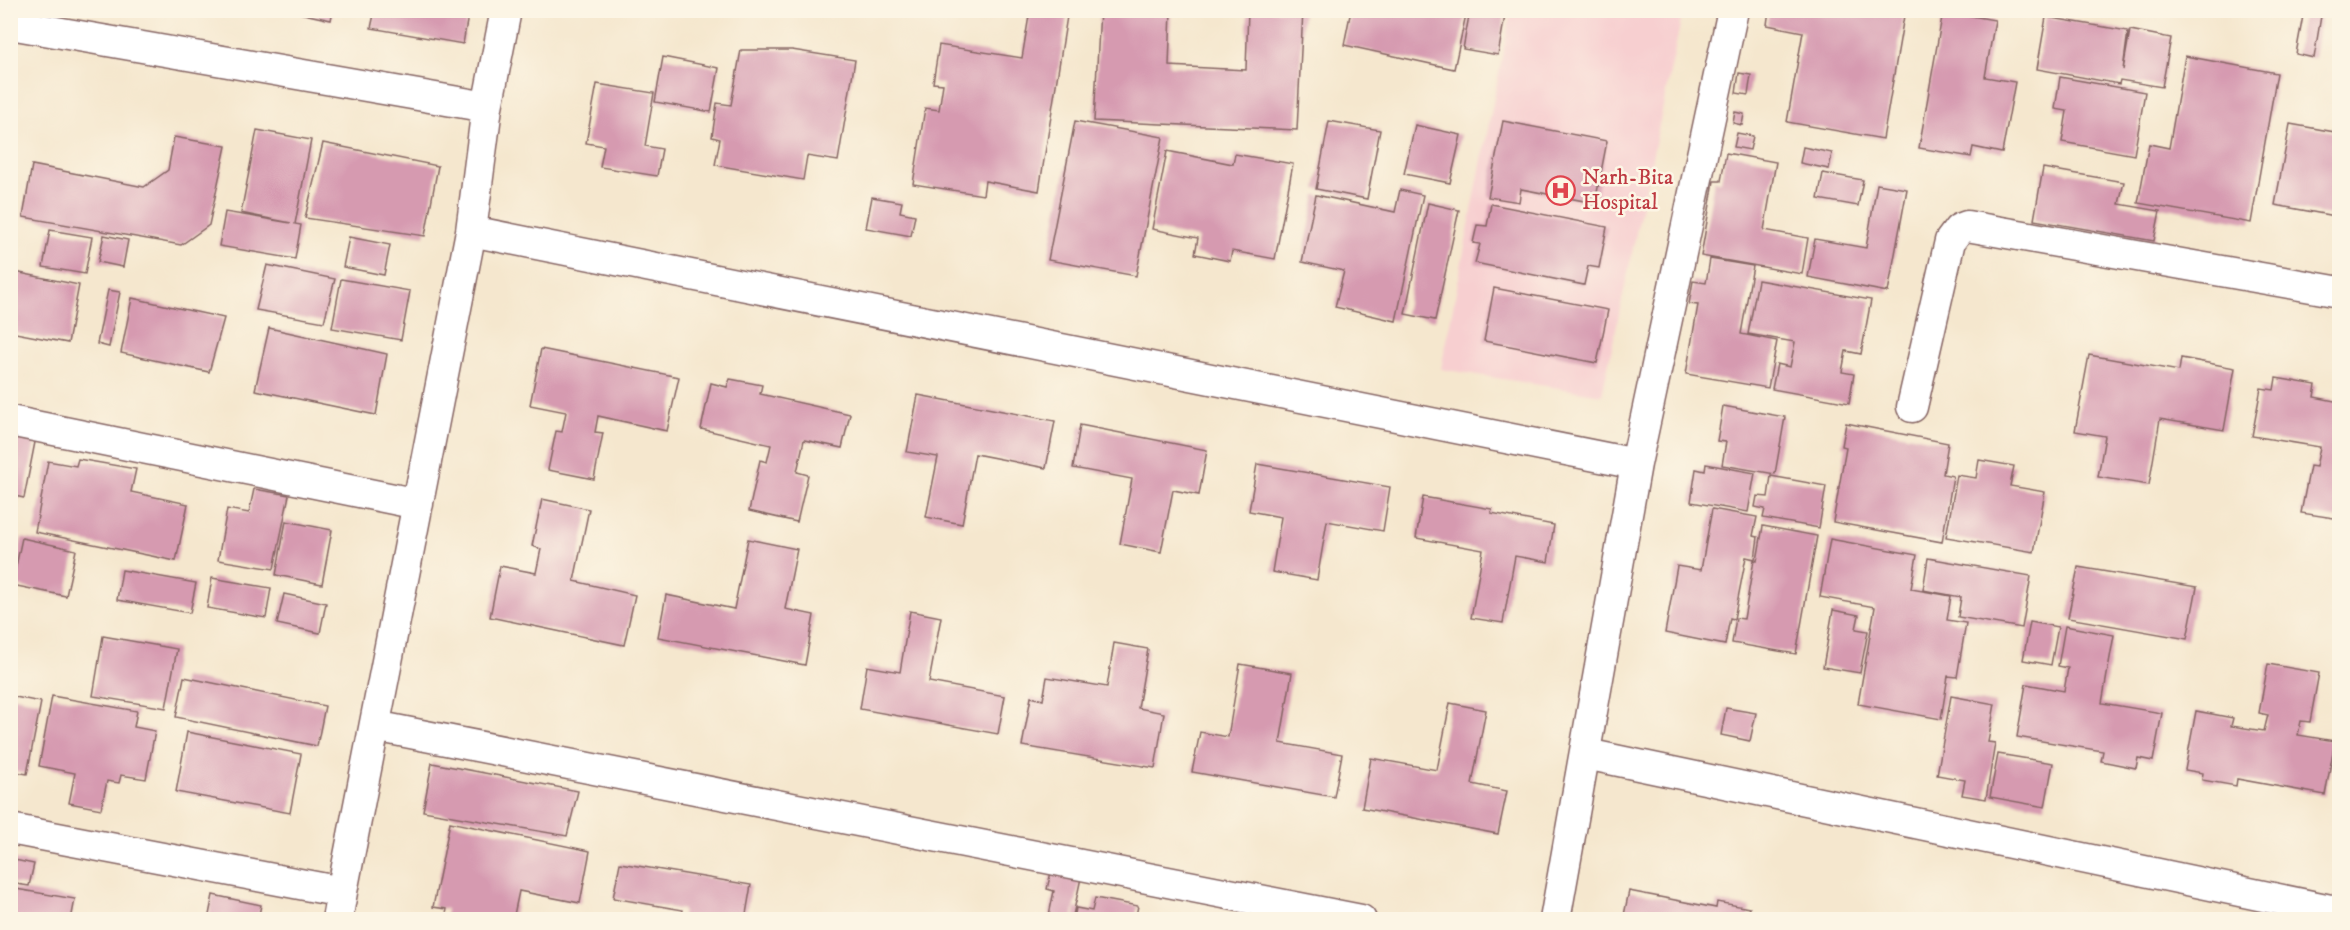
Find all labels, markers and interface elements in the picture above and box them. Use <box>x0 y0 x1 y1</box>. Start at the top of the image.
place label: Narh-Bita Hospital <box>1582 164 1674 216</box>
hospital icon: Narh-Bita Hospital <box>1545 174 1577 206</box>

